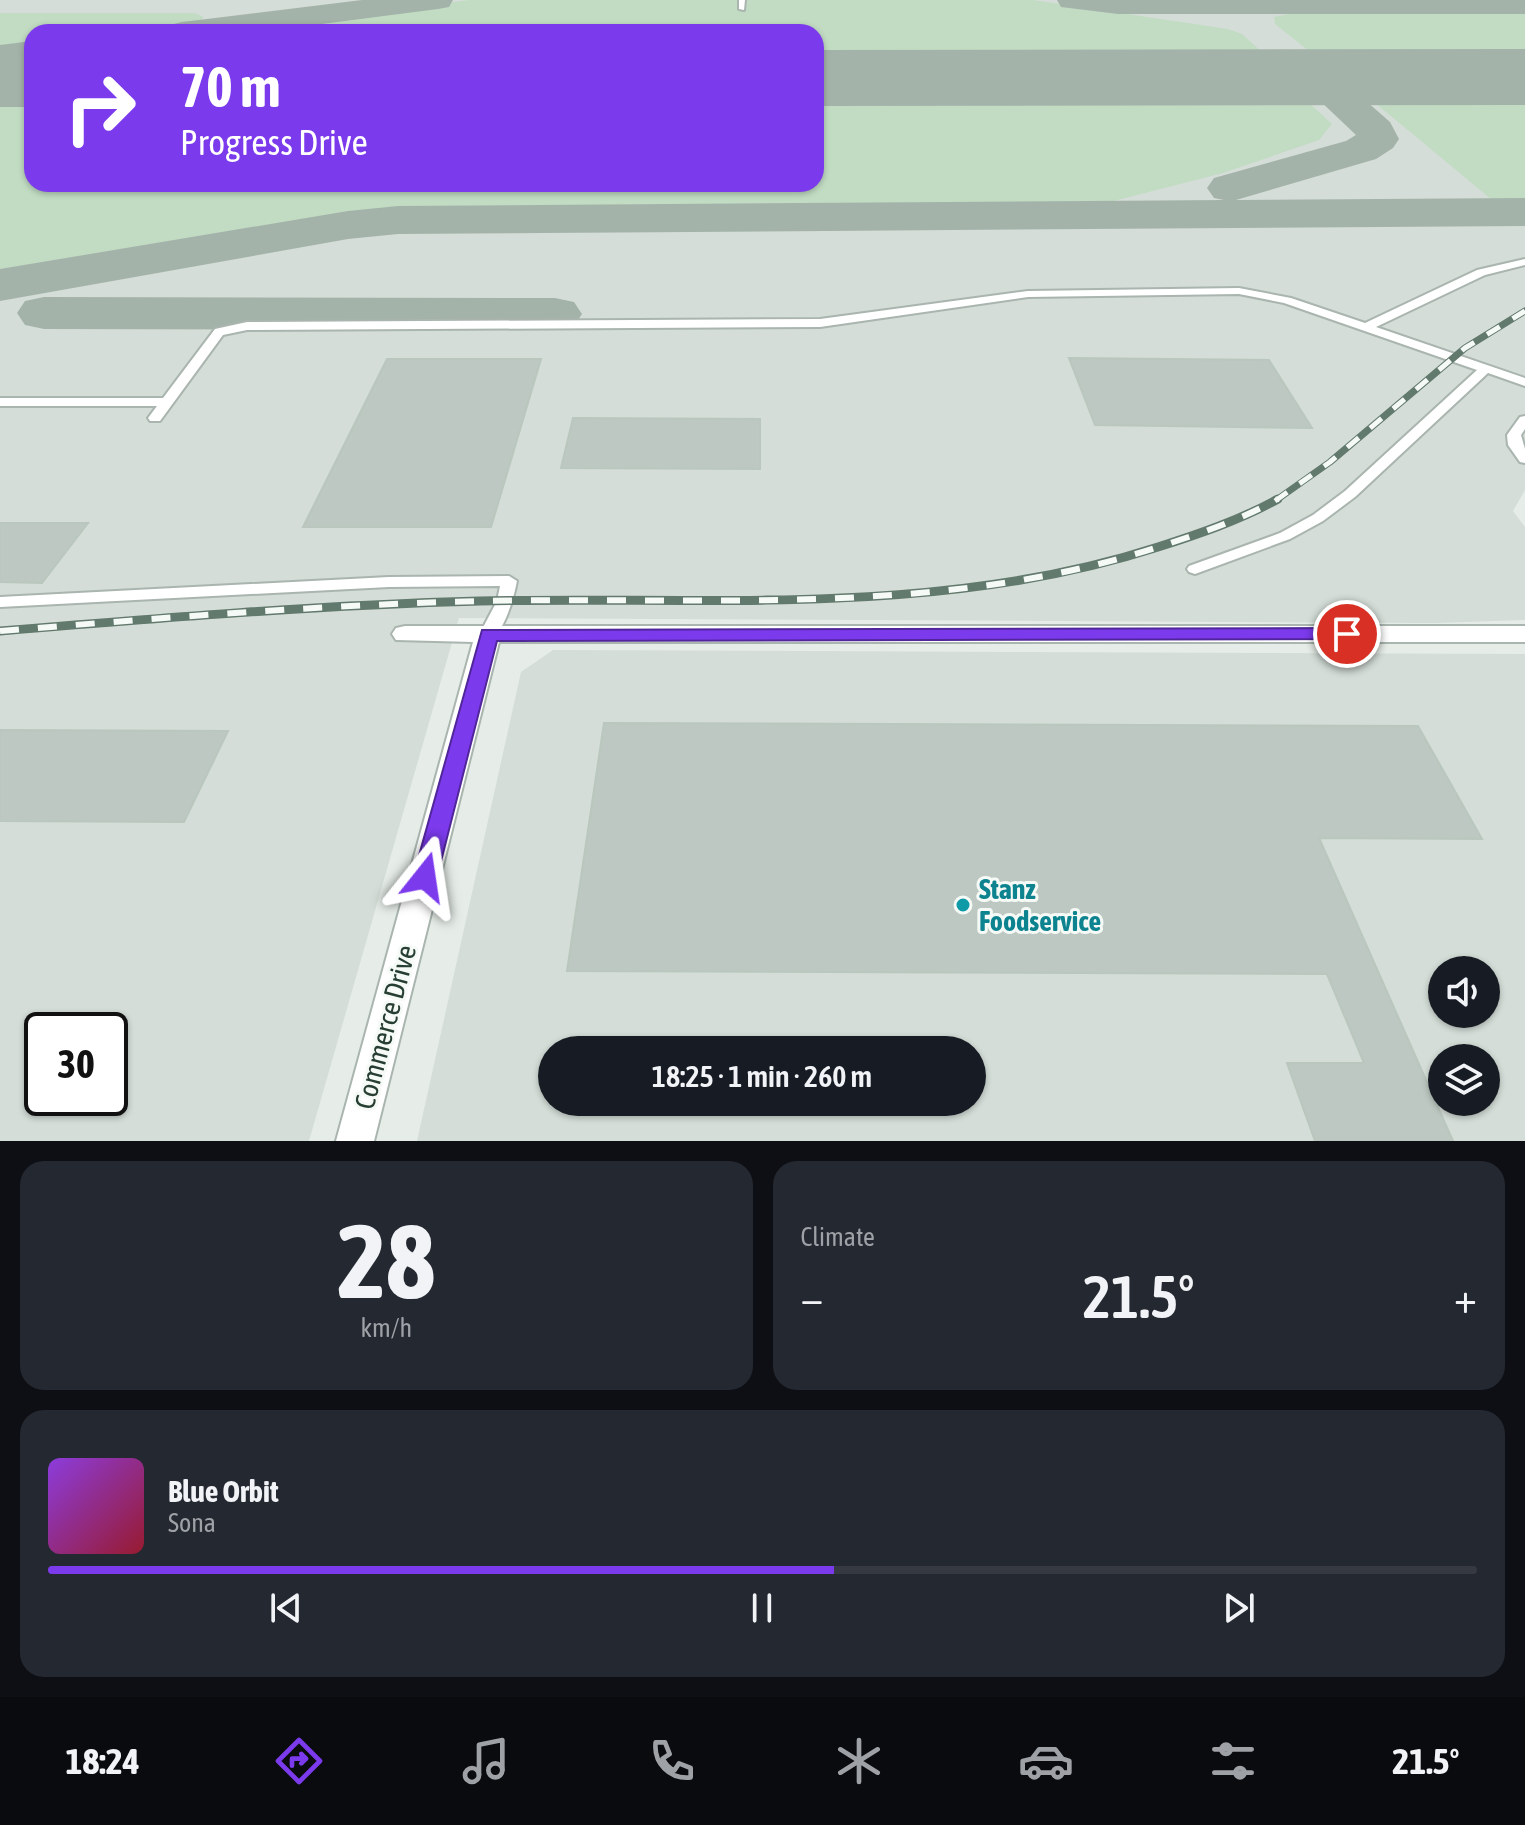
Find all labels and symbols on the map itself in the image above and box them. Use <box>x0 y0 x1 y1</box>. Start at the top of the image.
pin <box>1313 600 1381 668</box>
position arrow <box>383 835 467 919</box>
place label: Stanz Foodservice <box>979 873 1101 937</box>
marker: Stanz Foodservice <box>954 896 972 914</box>
street label: Commerce Drive <box>348 942 422 1112</box>
speed limit sign: 30 <box>24 1012 128 1116</box>

